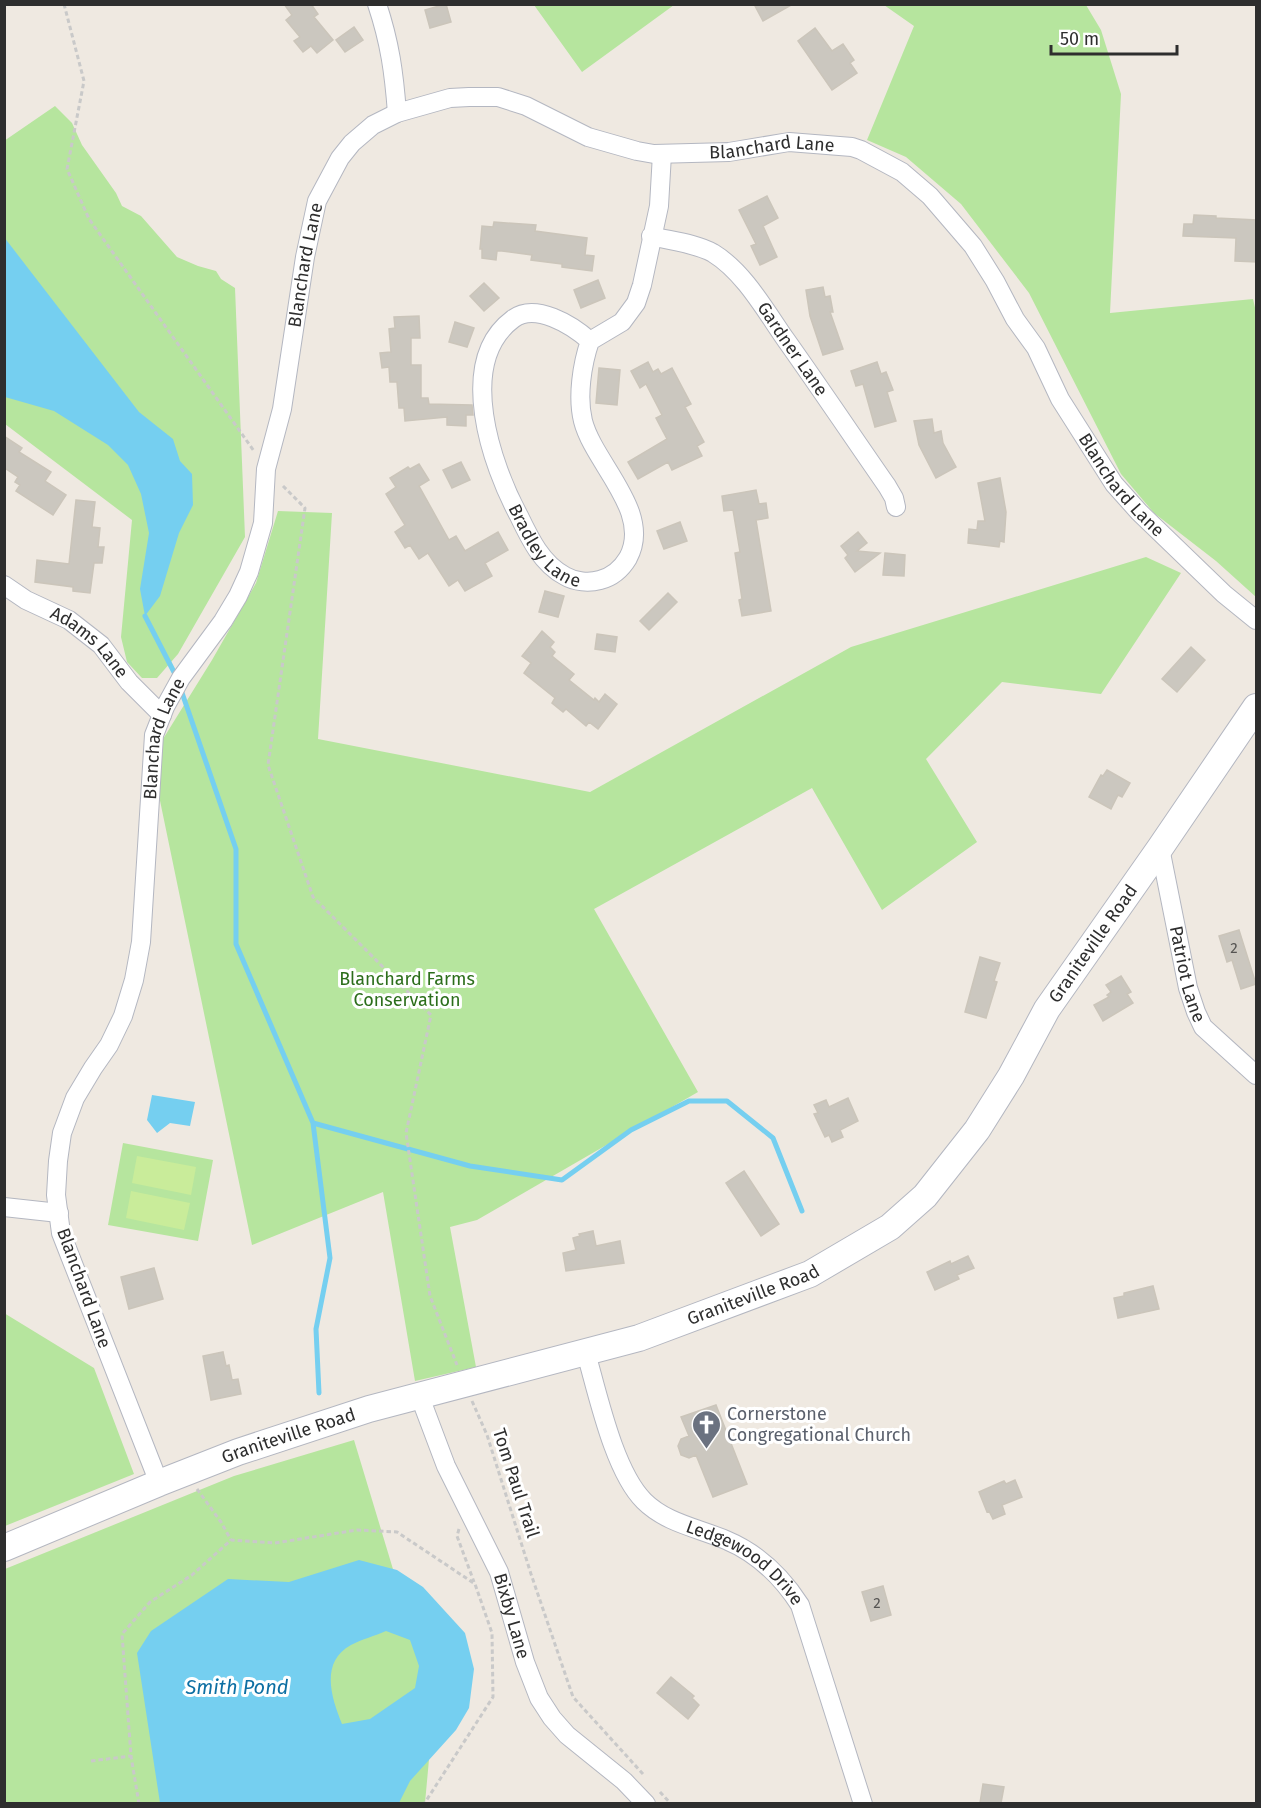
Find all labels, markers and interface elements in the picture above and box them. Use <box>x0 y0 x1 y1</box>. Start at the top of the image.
scale bar <box>1051 18 1177 56</box>
text: 50 m <box>1060 28 1099 50</box>
street label: Blanchard Lane <box>709 131 835 164</box>
street label: Blanchard Lane <box>283 201 327 329</box>
street label: Gardner Lane <box>753 298 833 400</box>
street label: Blanchard Lane <box>1074 429 1169 541</box>
street label: Bradley Lane <box>504 500 583 592</box>
street label: Adams Lane <box>47 602 133 682</box>
street label: Blanchard Lane <box>139 674 190 800</box>
street label: Graniteville Road <box>1044 880 1142 1007</box>
street label: Patriot Lane <box>1165 924 1210 1026</box>
house number: 2 <box>1230 939 1238 957</box>
park label: Blanchard Farms Conservation <box>339 968 475 1011</box>
street label: Blanchard Lane <box>52 1225 116 1351</box>
street label: Graniteville Road <box>684 1260 824 1330</box>
street label: Graniteville Road <box>218 1403 358 1468</box>
place label: Cornerstone Congregational Church <box>727 1403 911 1446</box>
church icon: Cornerstone Congregational Church <box>690 1408 722 1450</box>
street label: Tom Paul Trail <box>488 1425 544 1541</box>
street label: Ledgewood Drive <box>683 1515 808 1610</box>
street label: Bixby Lane <box>489 1571 534 1661</box>
house number: 2 <box>873 1594 881 1612</box>
water label: Smith Pond <box>184 1675 289 1699</box>

